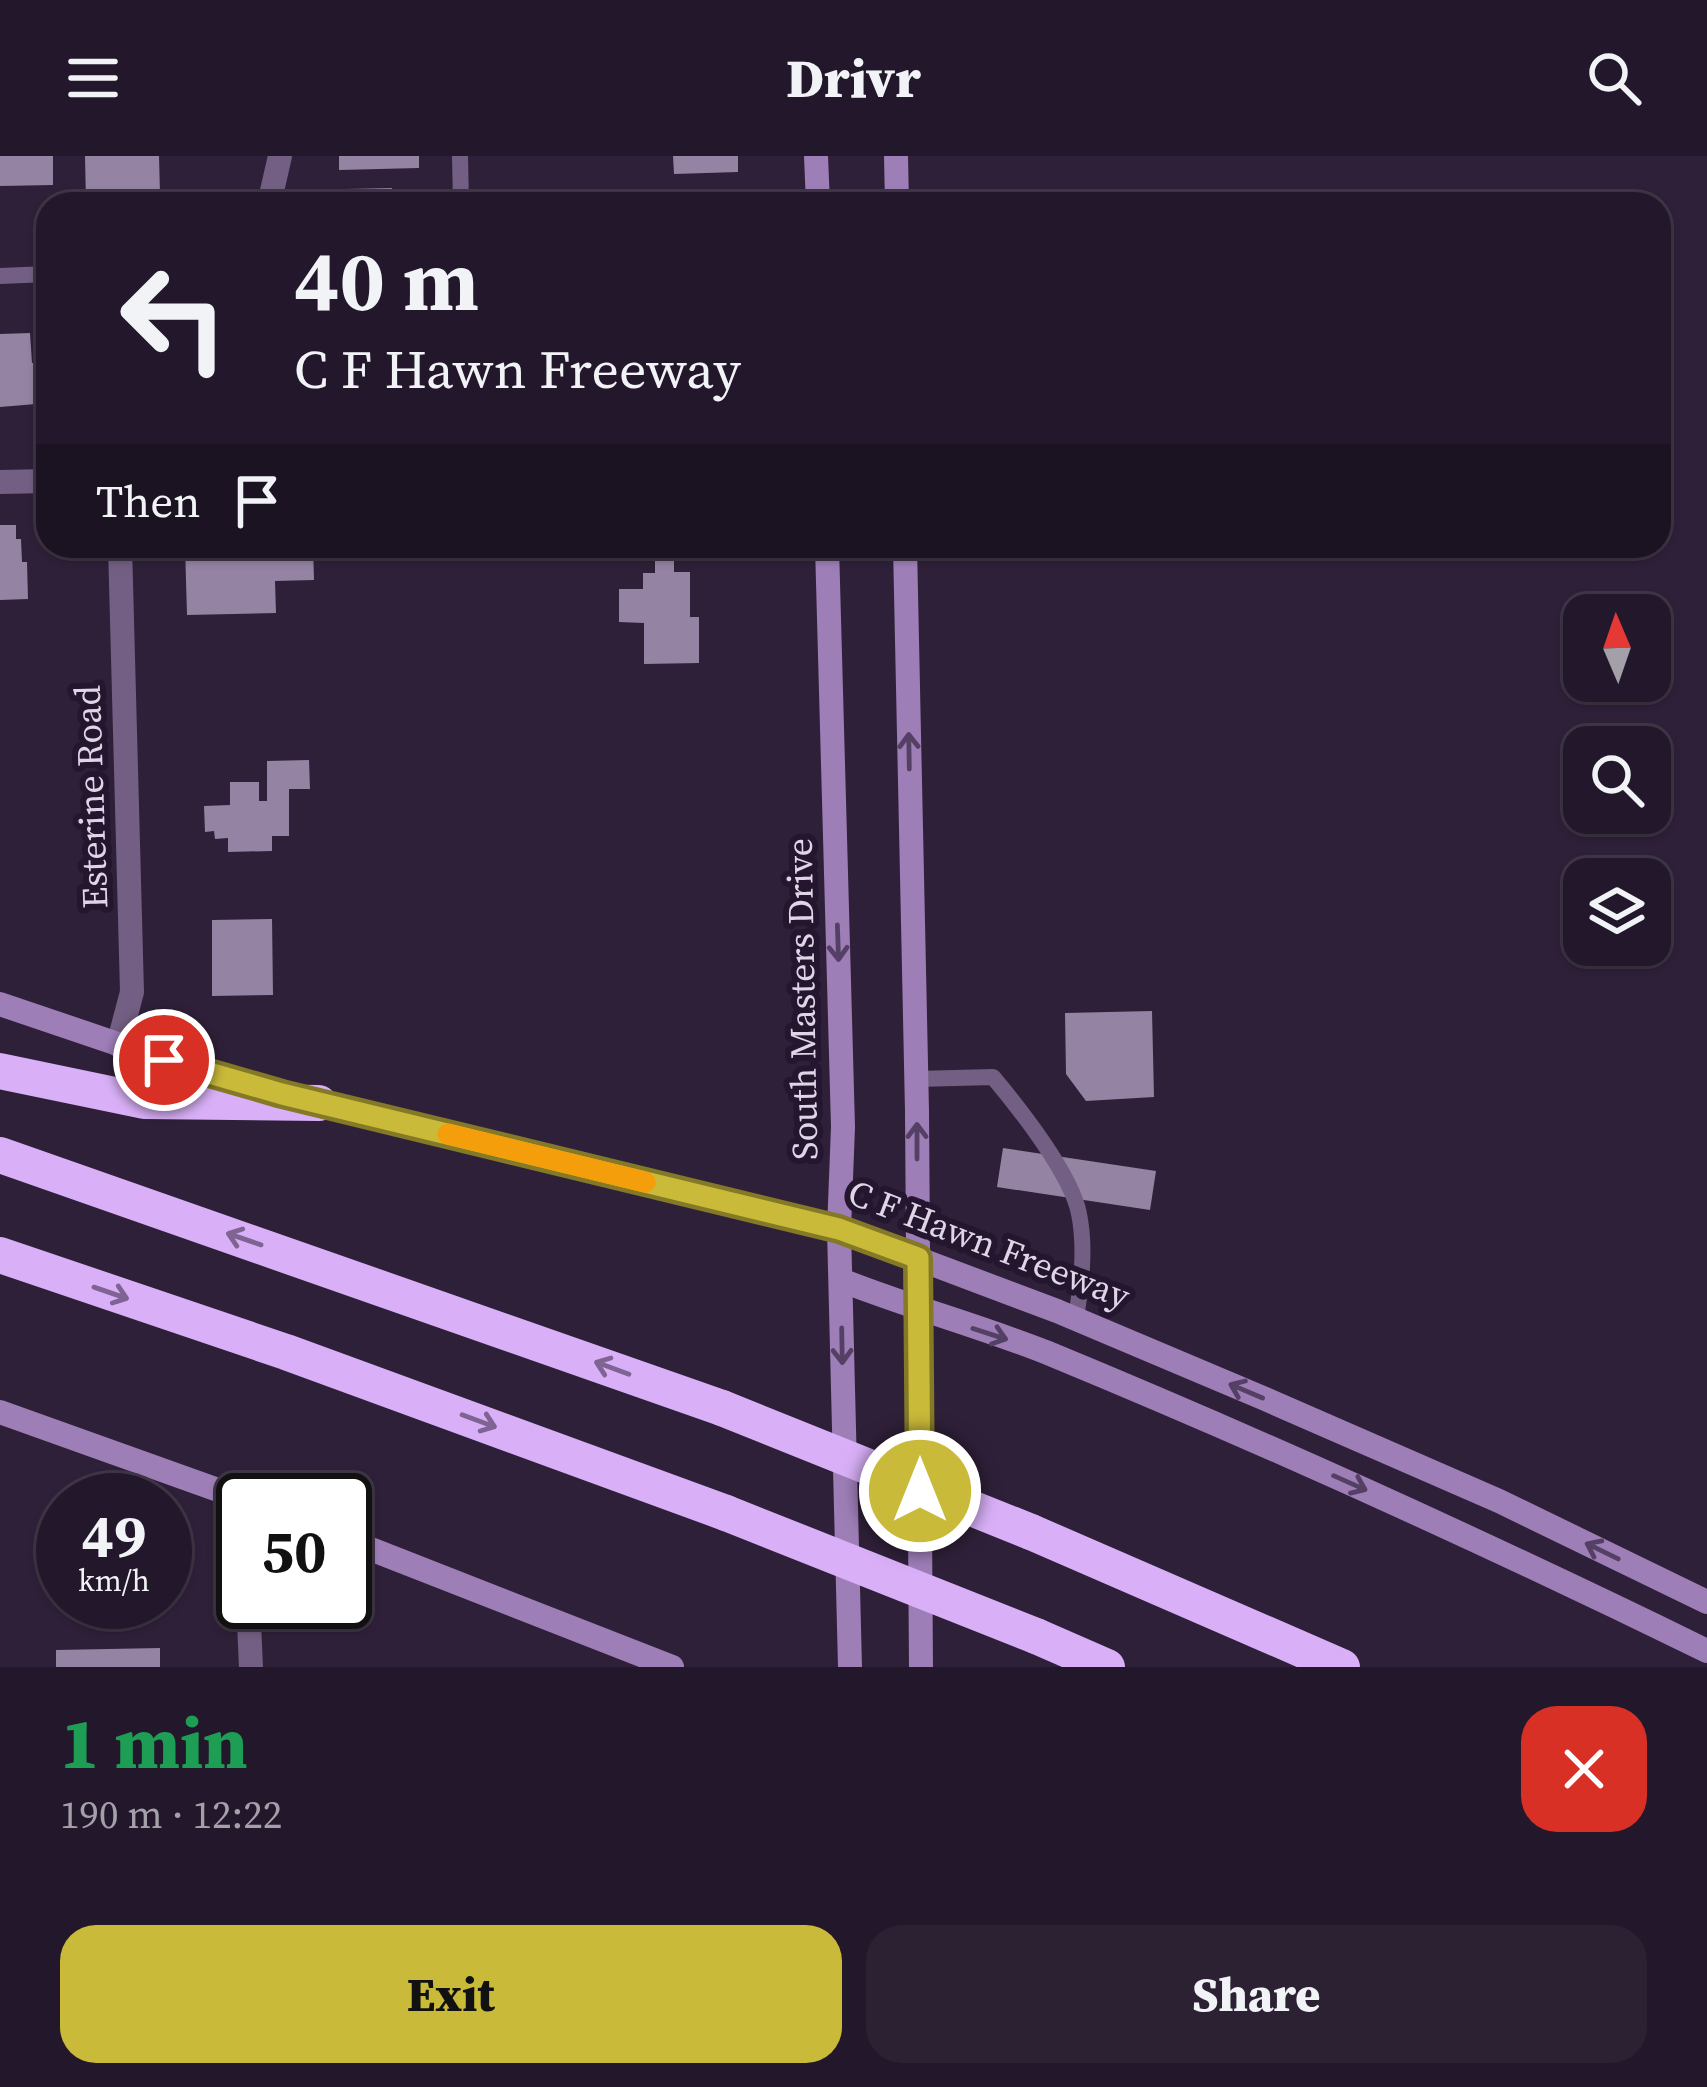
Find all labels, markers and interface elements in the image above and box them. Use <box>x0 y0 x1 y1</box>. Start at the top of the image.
text: Drivr <box>786 41 921 115</box>
icon: menu <box>60 45 126 111</box>
icon: search <box>1581 45 1647 111</box>
text: 40 m <box>294 223 479 338</box>
icon: left <box>96 240 252 396</box>
text: C F Hawn Freeway <box>294 332 741 406</box>
icon: arrive <box>224 468 290 534</box>
text: Then <box>96 470 200 532</box>
north arrow <box>1563 594 1671 702</box>
map controls <box>1563 594 1671 966</box>
street label: Esterine Road <box>63 684 119 910</box>
button: search <box>1563 726 1671 834</box>
one-way arrow <box>897 732 920 771</box>
street label: South Masters Drive <box>775 838 829 1160</box>
button: layers <box>1563 858 1671 966</box>
one-way arrow <box>827 923 850 962</box>
pin <box>113 1009 215 1111</box>
icon: arrive <box>131 1027 197 1093</box>
one-way arrow <box>906 1122 928 1161</box>
street label: C F Hawn Freeway <box>841 1168 1137 1320</box>
one-way arrow <box>226 1227 263 1248</box>
one-way arrow <box>91 1283 129 1305</box>
one-way arrow <box>970 1324 1008 1346</box>
one-way arrow <box>831 1326 854 1365</box>
one-way arrow <box>594 1356 631 1377</box>
one-way arrow <box>1228 1379 1265 1400</box>
one-way arrow <box>460 1412 497 1433</box>
position arrow <box>857 1428 983 1554</box>
speed limit sign: 50 <box>216 1473 372 1629</box>
one-way arrow <box>1332 1474 1368 1496</box>
text: 49 <box>81 1495 147 1577</box>
one-way arrow <box>1585 1539 1621 1561</box>
text: km/h <box>78 1560 150 1601</box>
text: 1 min <box>60 1693 248 1792</box>
button: close <box>1521 1706 1647 1832</box>
text: 190 m · 12:22 <box>60 1788 282 1841</box>
button: Exit <box>60 1925 842 2063</box>
button: Share <box>866 1925 1647 2063</box>

